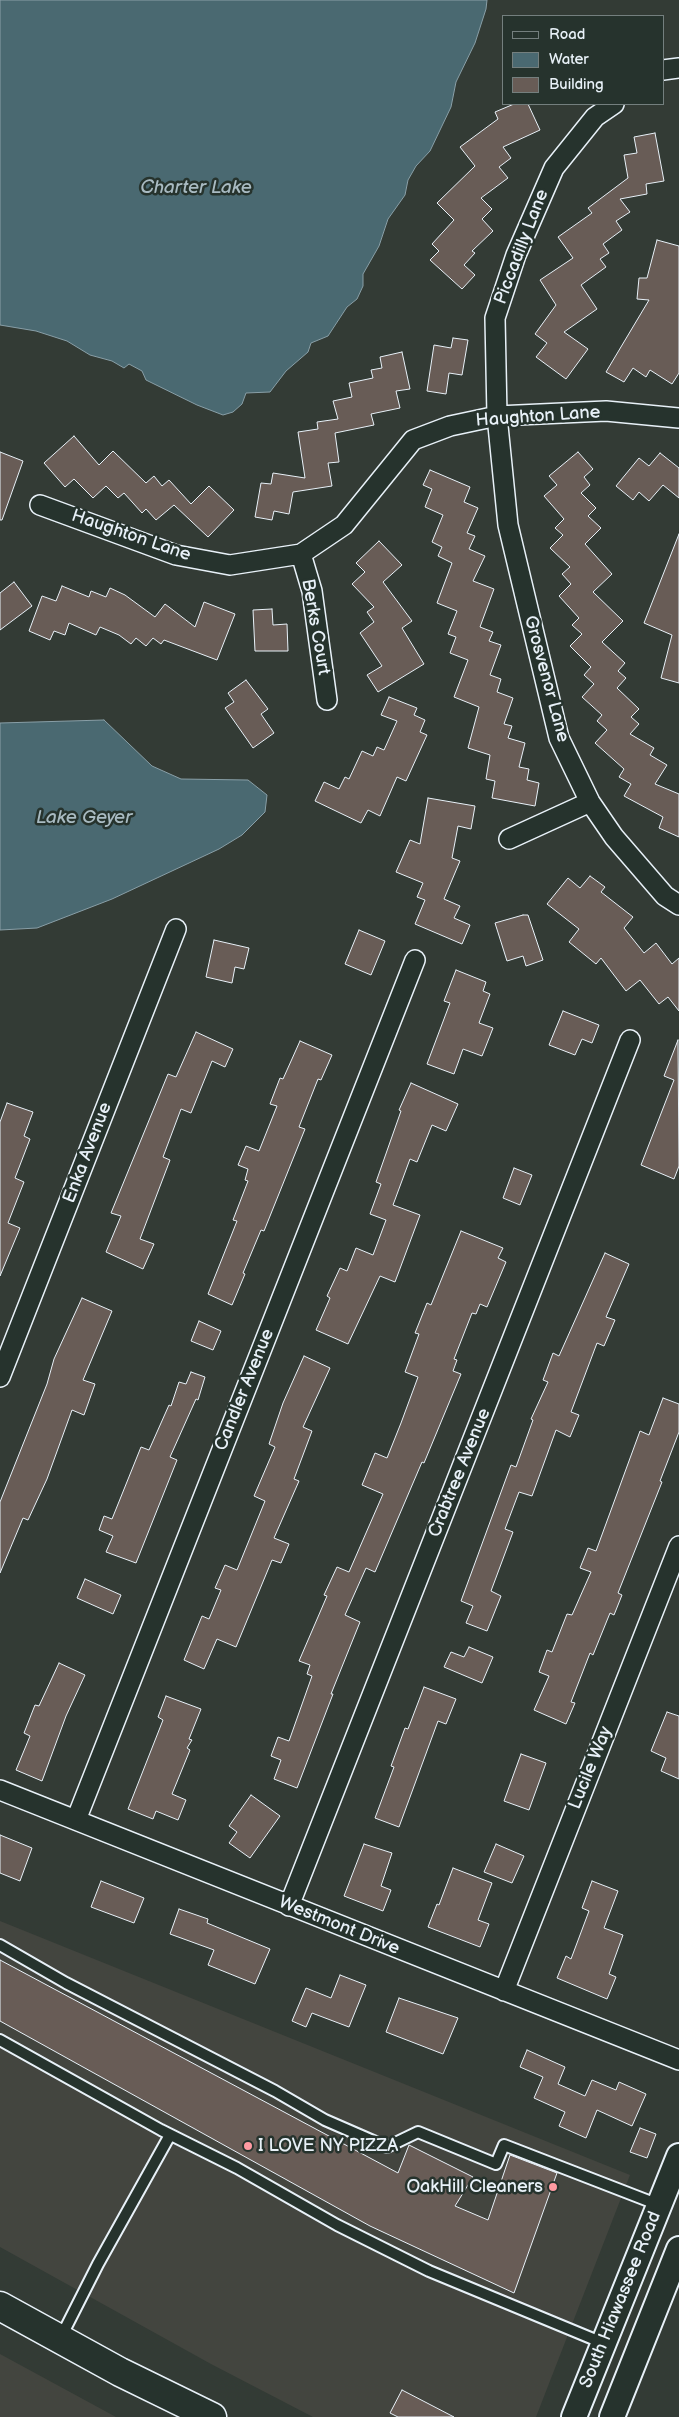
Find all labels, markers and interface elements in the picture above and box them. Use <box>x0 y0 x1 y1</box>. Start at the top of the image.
legend <box>502 15 664 105</box>
text: Road <box>549 25 585 44</box>
text: Water <box>549 50 589 69</box>
text: Building <box>549 75 604 94</box>
water label: Charter Lake <box>140 177 252 199</box>
street label: Piccadilly Lane <box>490 187 554 307</box>
street label: Haughton Lane <box>475 402 601 432</box>
street label: Haughton Lane <box>69 505 193 567</box>
street label: Berks Court <box>296 577 334 677</box>
street label: Grosvenor Lane <box>519 613 573 745</box>
water label: Lake Geyer <box>36 807 132 829</box>
street label: Enka Avenue <box>59 1100 117 1206</box>
street label: Candler Avenue <box>211 1326 279 1454</box>
street label: Crabtree Avenue <box>424 1405 496 1541</box>
street label: Lucile Way <box>565 1723 617 1813</box>
street label: Westmont Drive <box>275 1892 403 1960</box>
place label: I LOVE NY PIZZA <box>258 2135 398 2157</box>
marker: I LOVE NY PIZZA <box>242 2140 254 2152</box>
place label: OakHill Cleaners <box>406 2176 543 2198</box>
marker: OakHill Cleaners <box>547 2181 559 2193</box>
street label: South Hiawassee Road <box>576 2209 666 2391</box>

